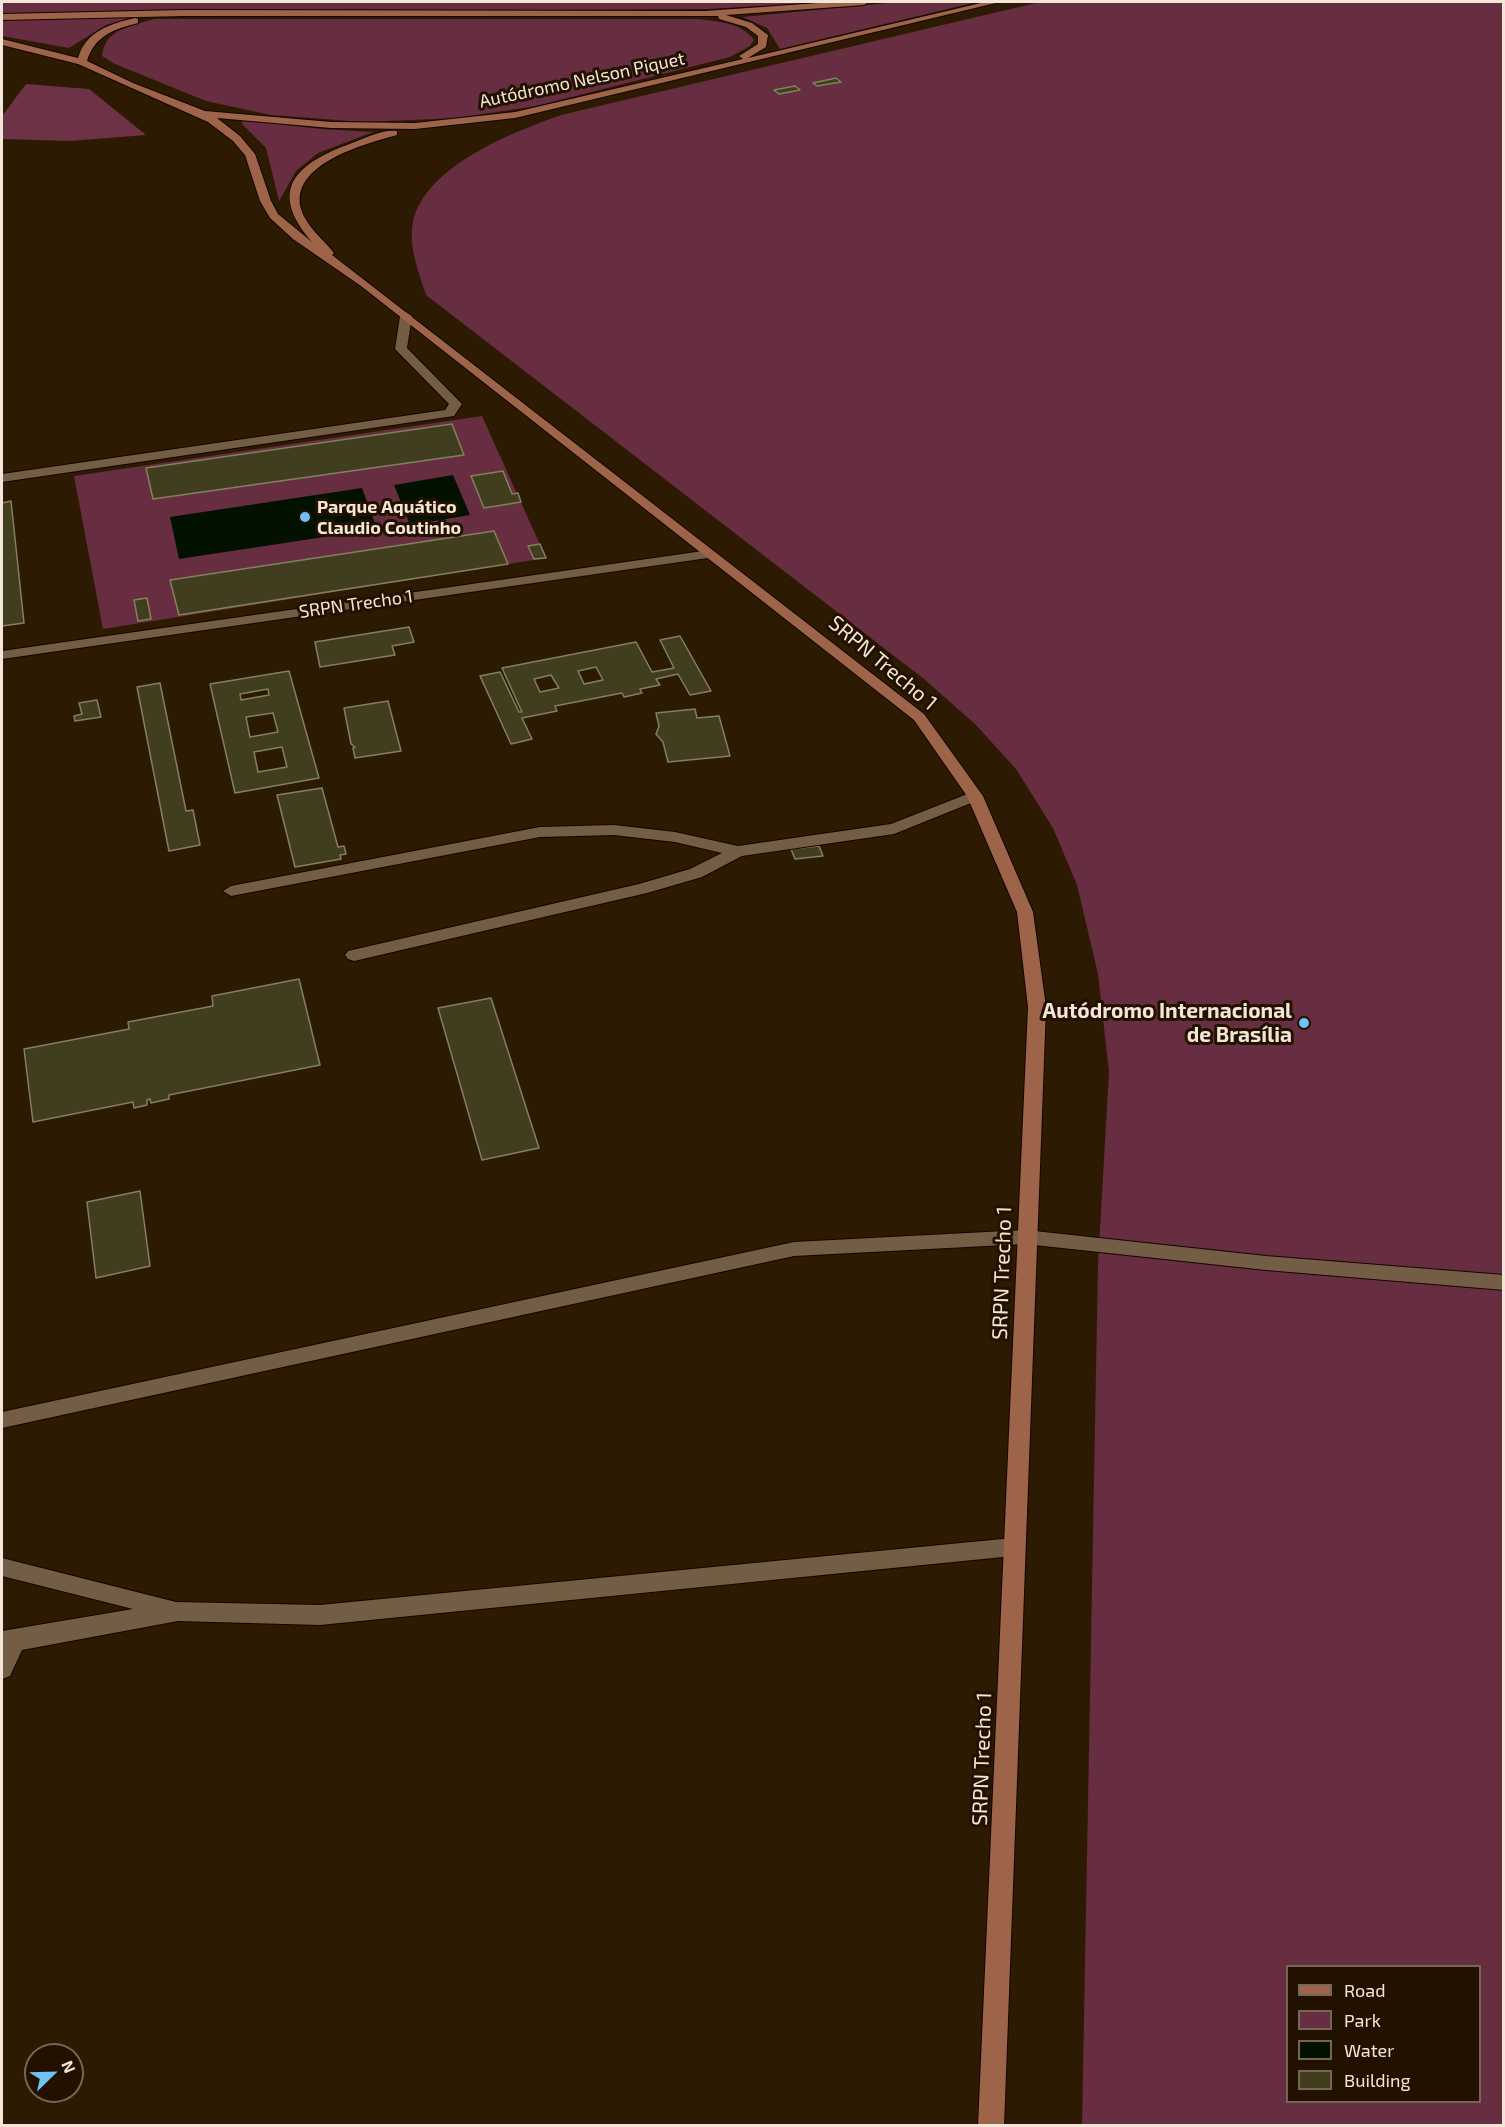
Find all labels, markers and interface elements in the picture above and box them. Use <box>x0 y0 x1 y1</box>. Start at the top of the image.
street label: Autódromo Nelson Piquet <box>477 48 687 112</box>
place label: Parque Aquático Claudio Coutinho <box>317 496 461 538</box>
marker: Parque Aquático Claudio Coutinho <box>298 510 312 524</box>
street label: SRPN Trecho 1 <box>298 585 414 623</box>
street label: SRPN Trecho 1 <box>824 610 942 716</box>
place label: Autódromo Internacional de Brasília <box>1043 998 1292 1048</box>
marker: Autódromo Internacional de Brasília <box>1297 1016 1311 1030</box>
street label: SRPN Trecho 1 <box>987 1206 1017 1340</box>
street label: SRPN Trecho 1 <box>967 1692 997 1826</box>
legend <box>1286 1965 1481 2103</box>
text: Road <box>1344 1979 1385 2001</box>
text: Park <box>1344 2009 1381 2031</box>
text: Water <box>1344 2039 1394 2061</box>
north arrow <box>24 2043 84 2103</box>
text: N <box>58 2058 80 2076</box>
text: Building <box>1344 2069 1411 2091</box>

